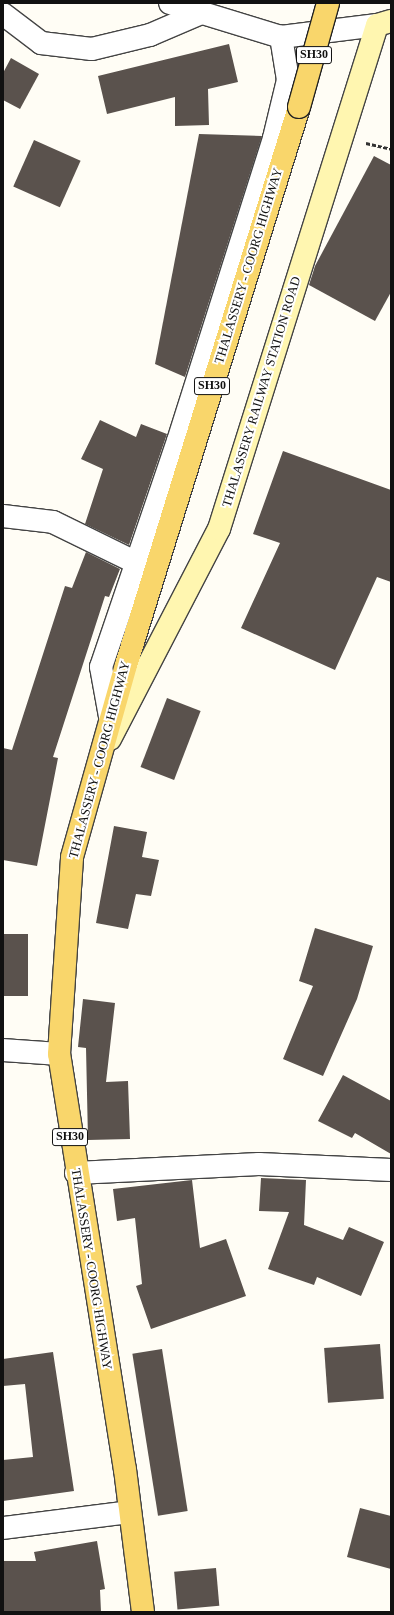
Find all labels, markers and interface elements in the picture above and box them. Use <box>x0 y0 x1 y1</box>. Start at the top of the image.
road number: SH30 <box>295 45 333 65</box>
street label: THALASSERY - COORG HIGHWAY <box>212 166 286 366</box>
street label: THALASSERY RAILWAY STATION ROAD <box>219 274 305 510</box>
road number: SH30 <box>193 376 231 396</box>
street label: THALASSERY - COORG HIGHWAY <box>66 659 134 861</box>
road number: SH30 <box>51 1127 89 1147</box>
street label: THALASSERY - COORG HIGHWAY <box>67 1167 115 1371</box>

